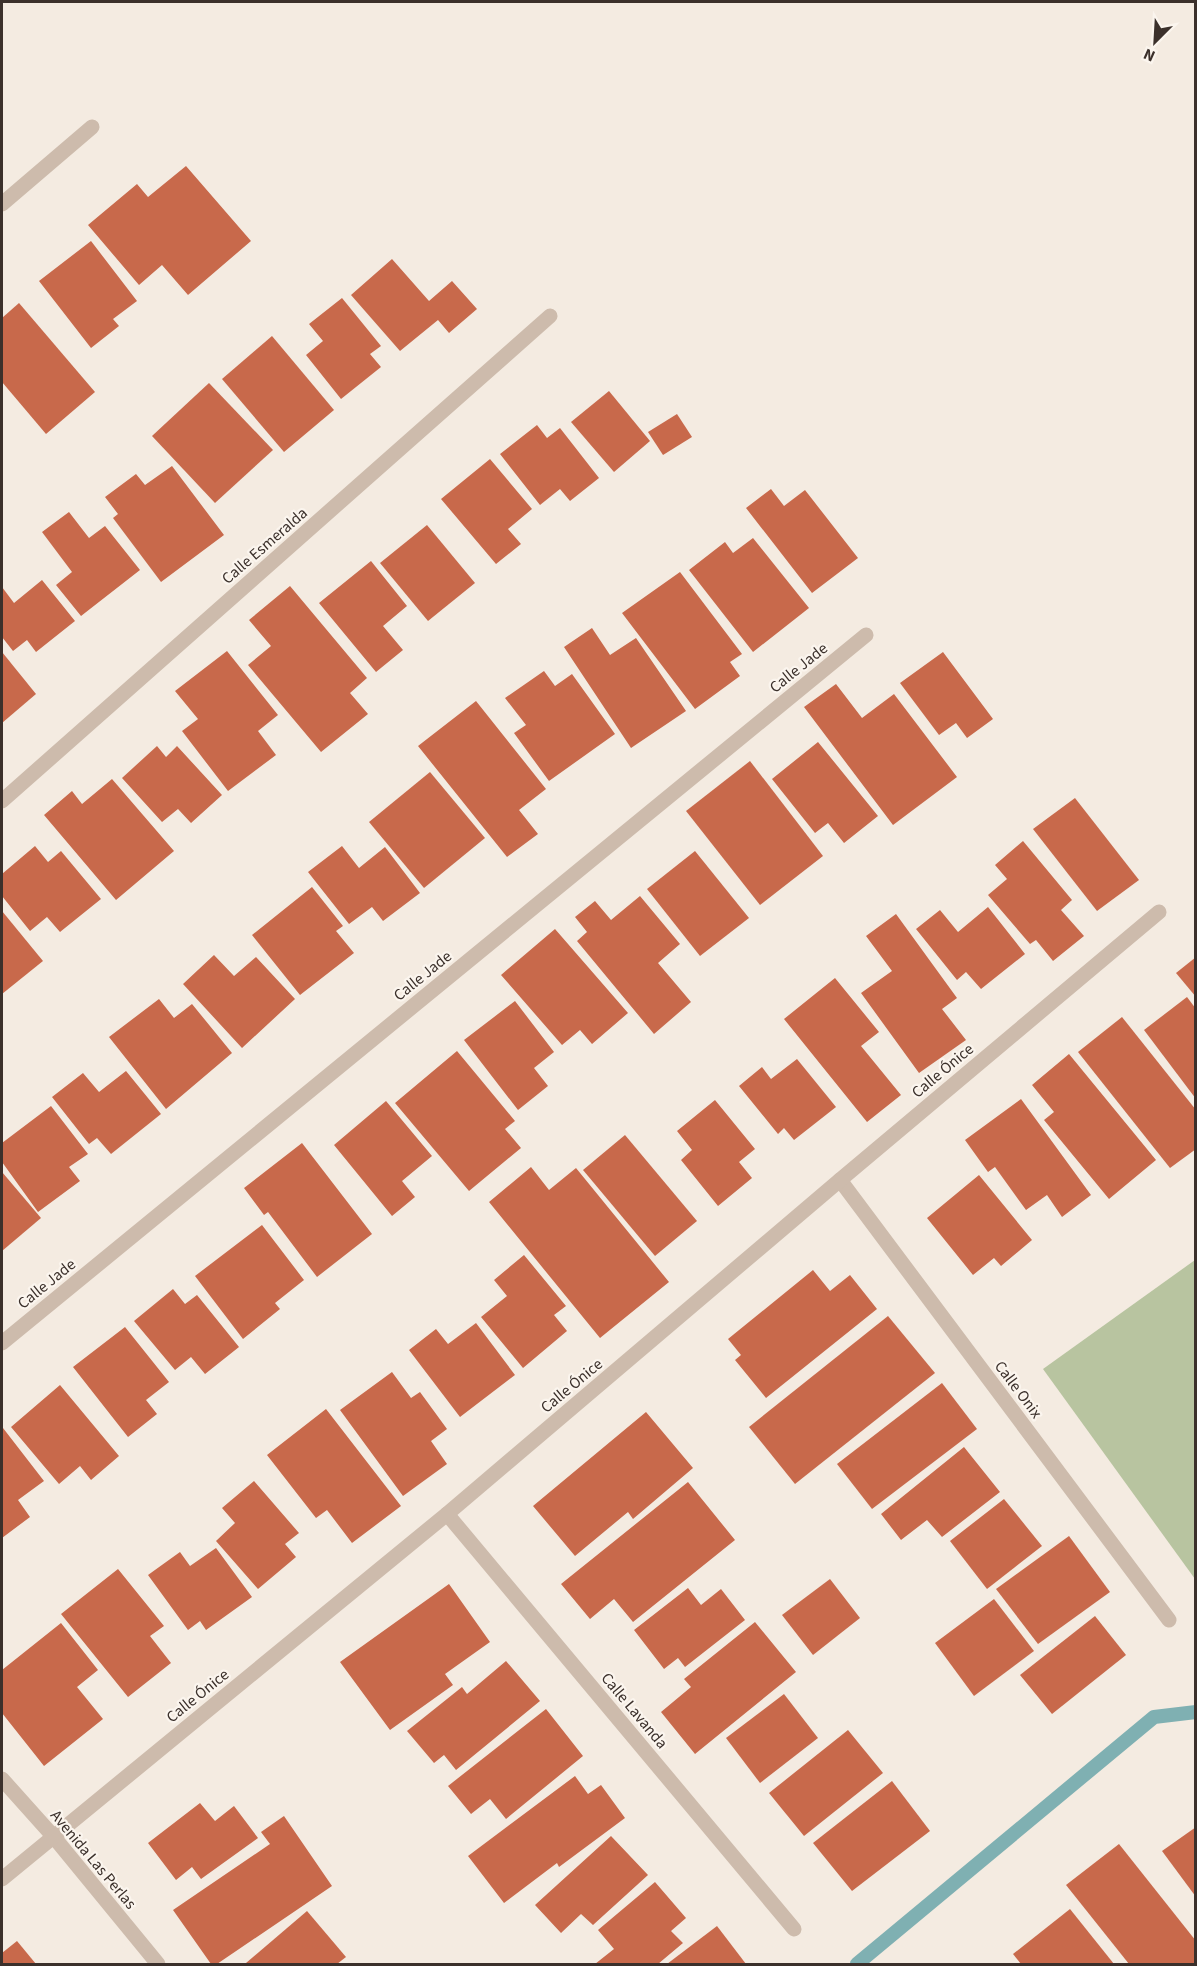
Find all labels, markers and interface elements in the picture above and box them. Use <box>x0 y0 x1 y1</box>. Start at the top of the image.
north arrow <box>1125 12 1185 72</box>
text: N <box>1140 43 1159 67</box>
street label: Calle Esmeralda <box>217 502 312 589</box>
street label: Calle Jade <box>765 637 832 698</box>
street label: Calle Jade <box>389 945 456 1006</box>
street label: Calle Ónice <box>907 1038 978 1103</box>
street label: Calle Jade <box>13 1253 80 1314</box>
street label: Calle Ónice <box>536 1353 607 1418</box>
street label: Calle Onix <box>989 1356 1047 1423</box>
street label: Calle Ónice <box>162 1664 234 1728</box>
street label: Calle Lavanda <box>596 1668 673 1753</box>
street label: Avenida Las Perlas <box>45 1805 142 1914</box>

